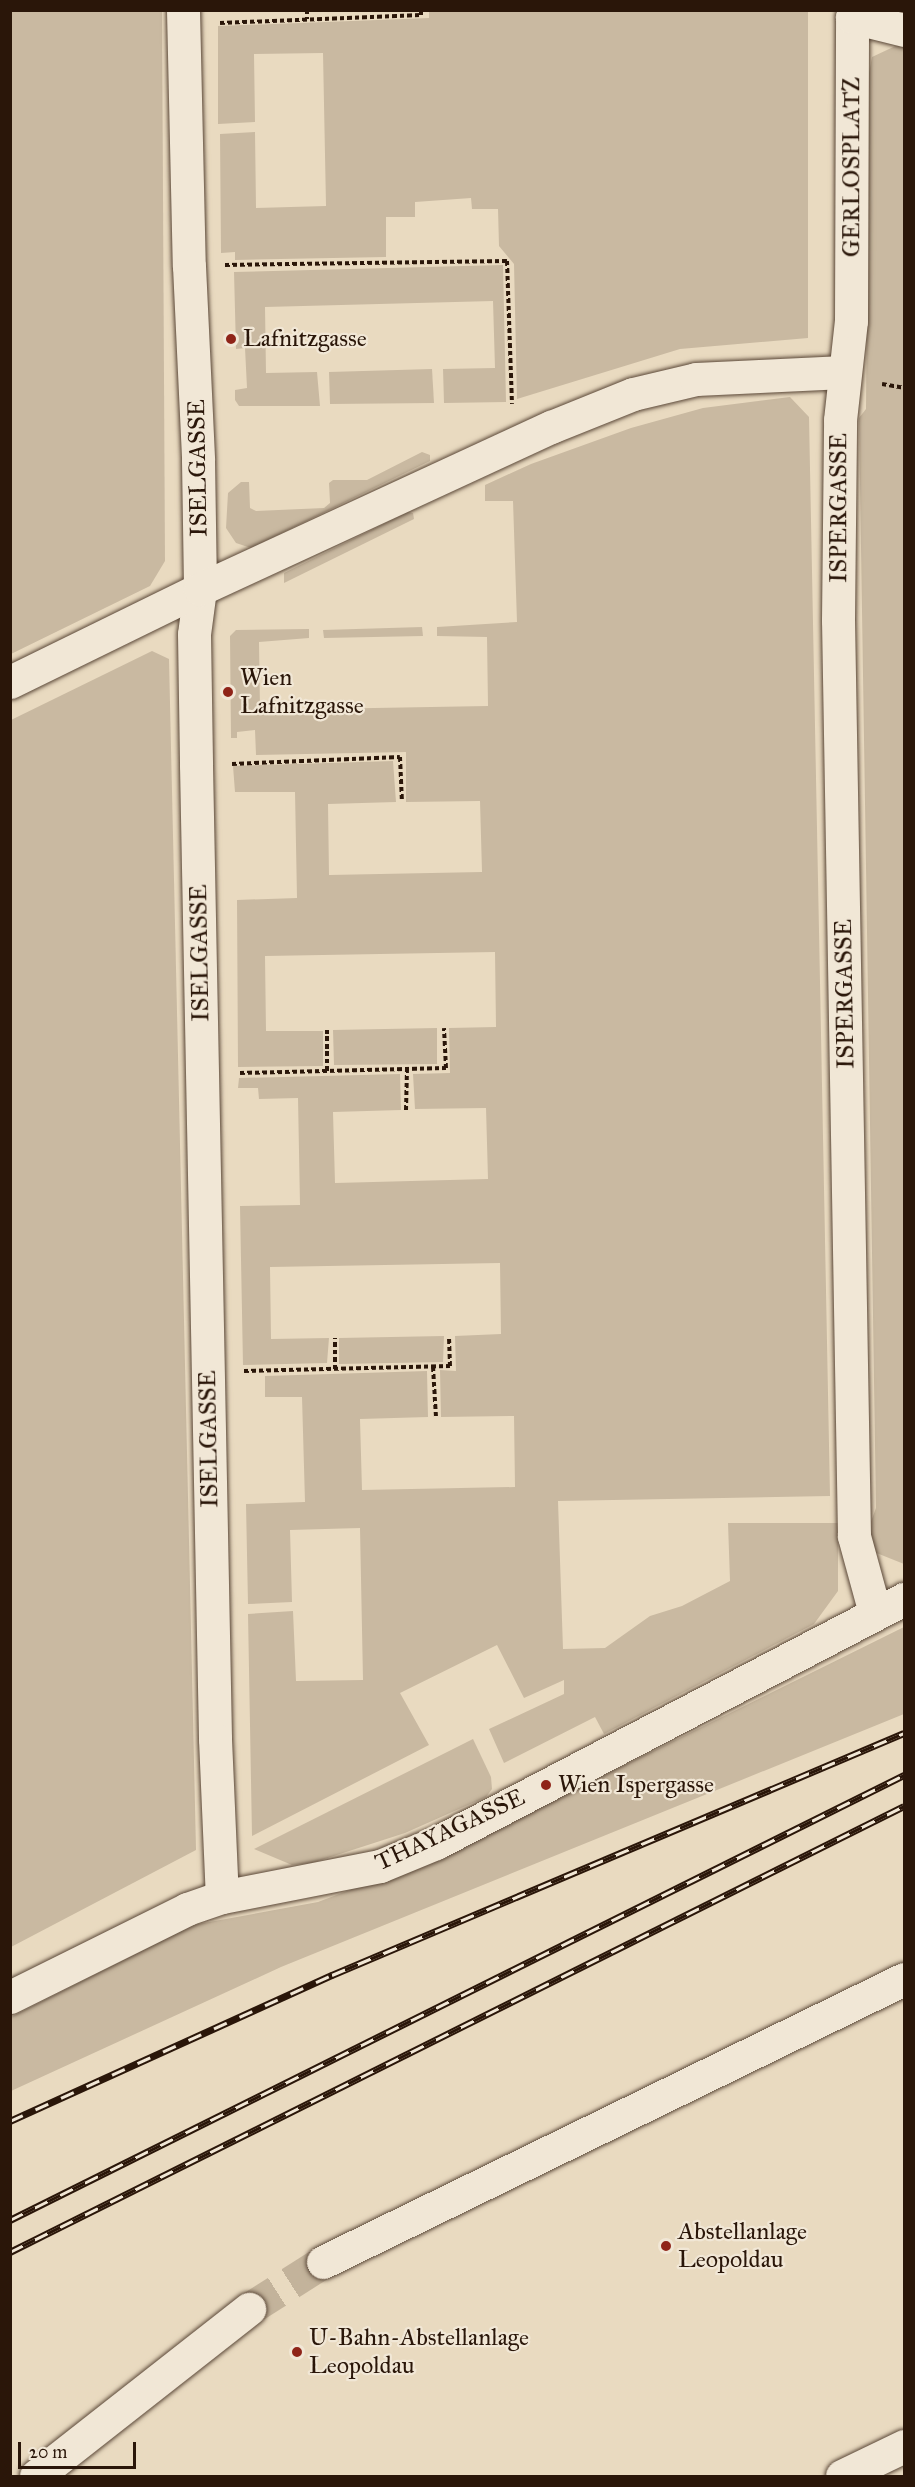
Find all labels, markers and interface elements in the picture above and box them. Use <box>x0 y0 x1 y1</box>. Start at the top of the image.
street label: GERLOSPLATZ <box>838 77 866 257</box>
place label: Lafnitzgasse <box>243 325 367 353</box>
marker: Lafnitzgasse <box>224 332 238 346</box>
street label: ISELGASSE <box>182 399 214 537</box>
street label: ISPERGASSE <box>825 433 853 583</box>
place label: Wien Lafnitzgasse <box>240 664 364 720</box>
marker: Wien Lafnitzgasse <box>221 685 235 699</box>
street label: ISELGASSE <box>184 884 216 1022</box>
street label: ISPERGASSE <box>829 919 861 1069</box>
street label: ISELGASSE <box>193 1370 225 1508</box>
place label: Wien Ispergasse <box>558 1771 714 1799</box>
marker: Wien Ispergasse <box>539 1778 553 1792</box>
street label: THAYAGASSE <box>371 1783 529 1877</box>
place label: Abstellanlage Leopoldau <box>678 2218 807 2274</box>
marker: Abstellanlage Leopoldau <box>659 2239 673 2253</box>
place label: U-Bahn-Abstellanlage Leopoldau <box>309 2324 529 2380</box>
marker: U-Bahn-Abstellanlage Leopoldau <box>290 2345 304 2359</box>
scale bar <box>21 2430 140 2468</box>
text: 20 m <box>29 2441 67 2463</box>

